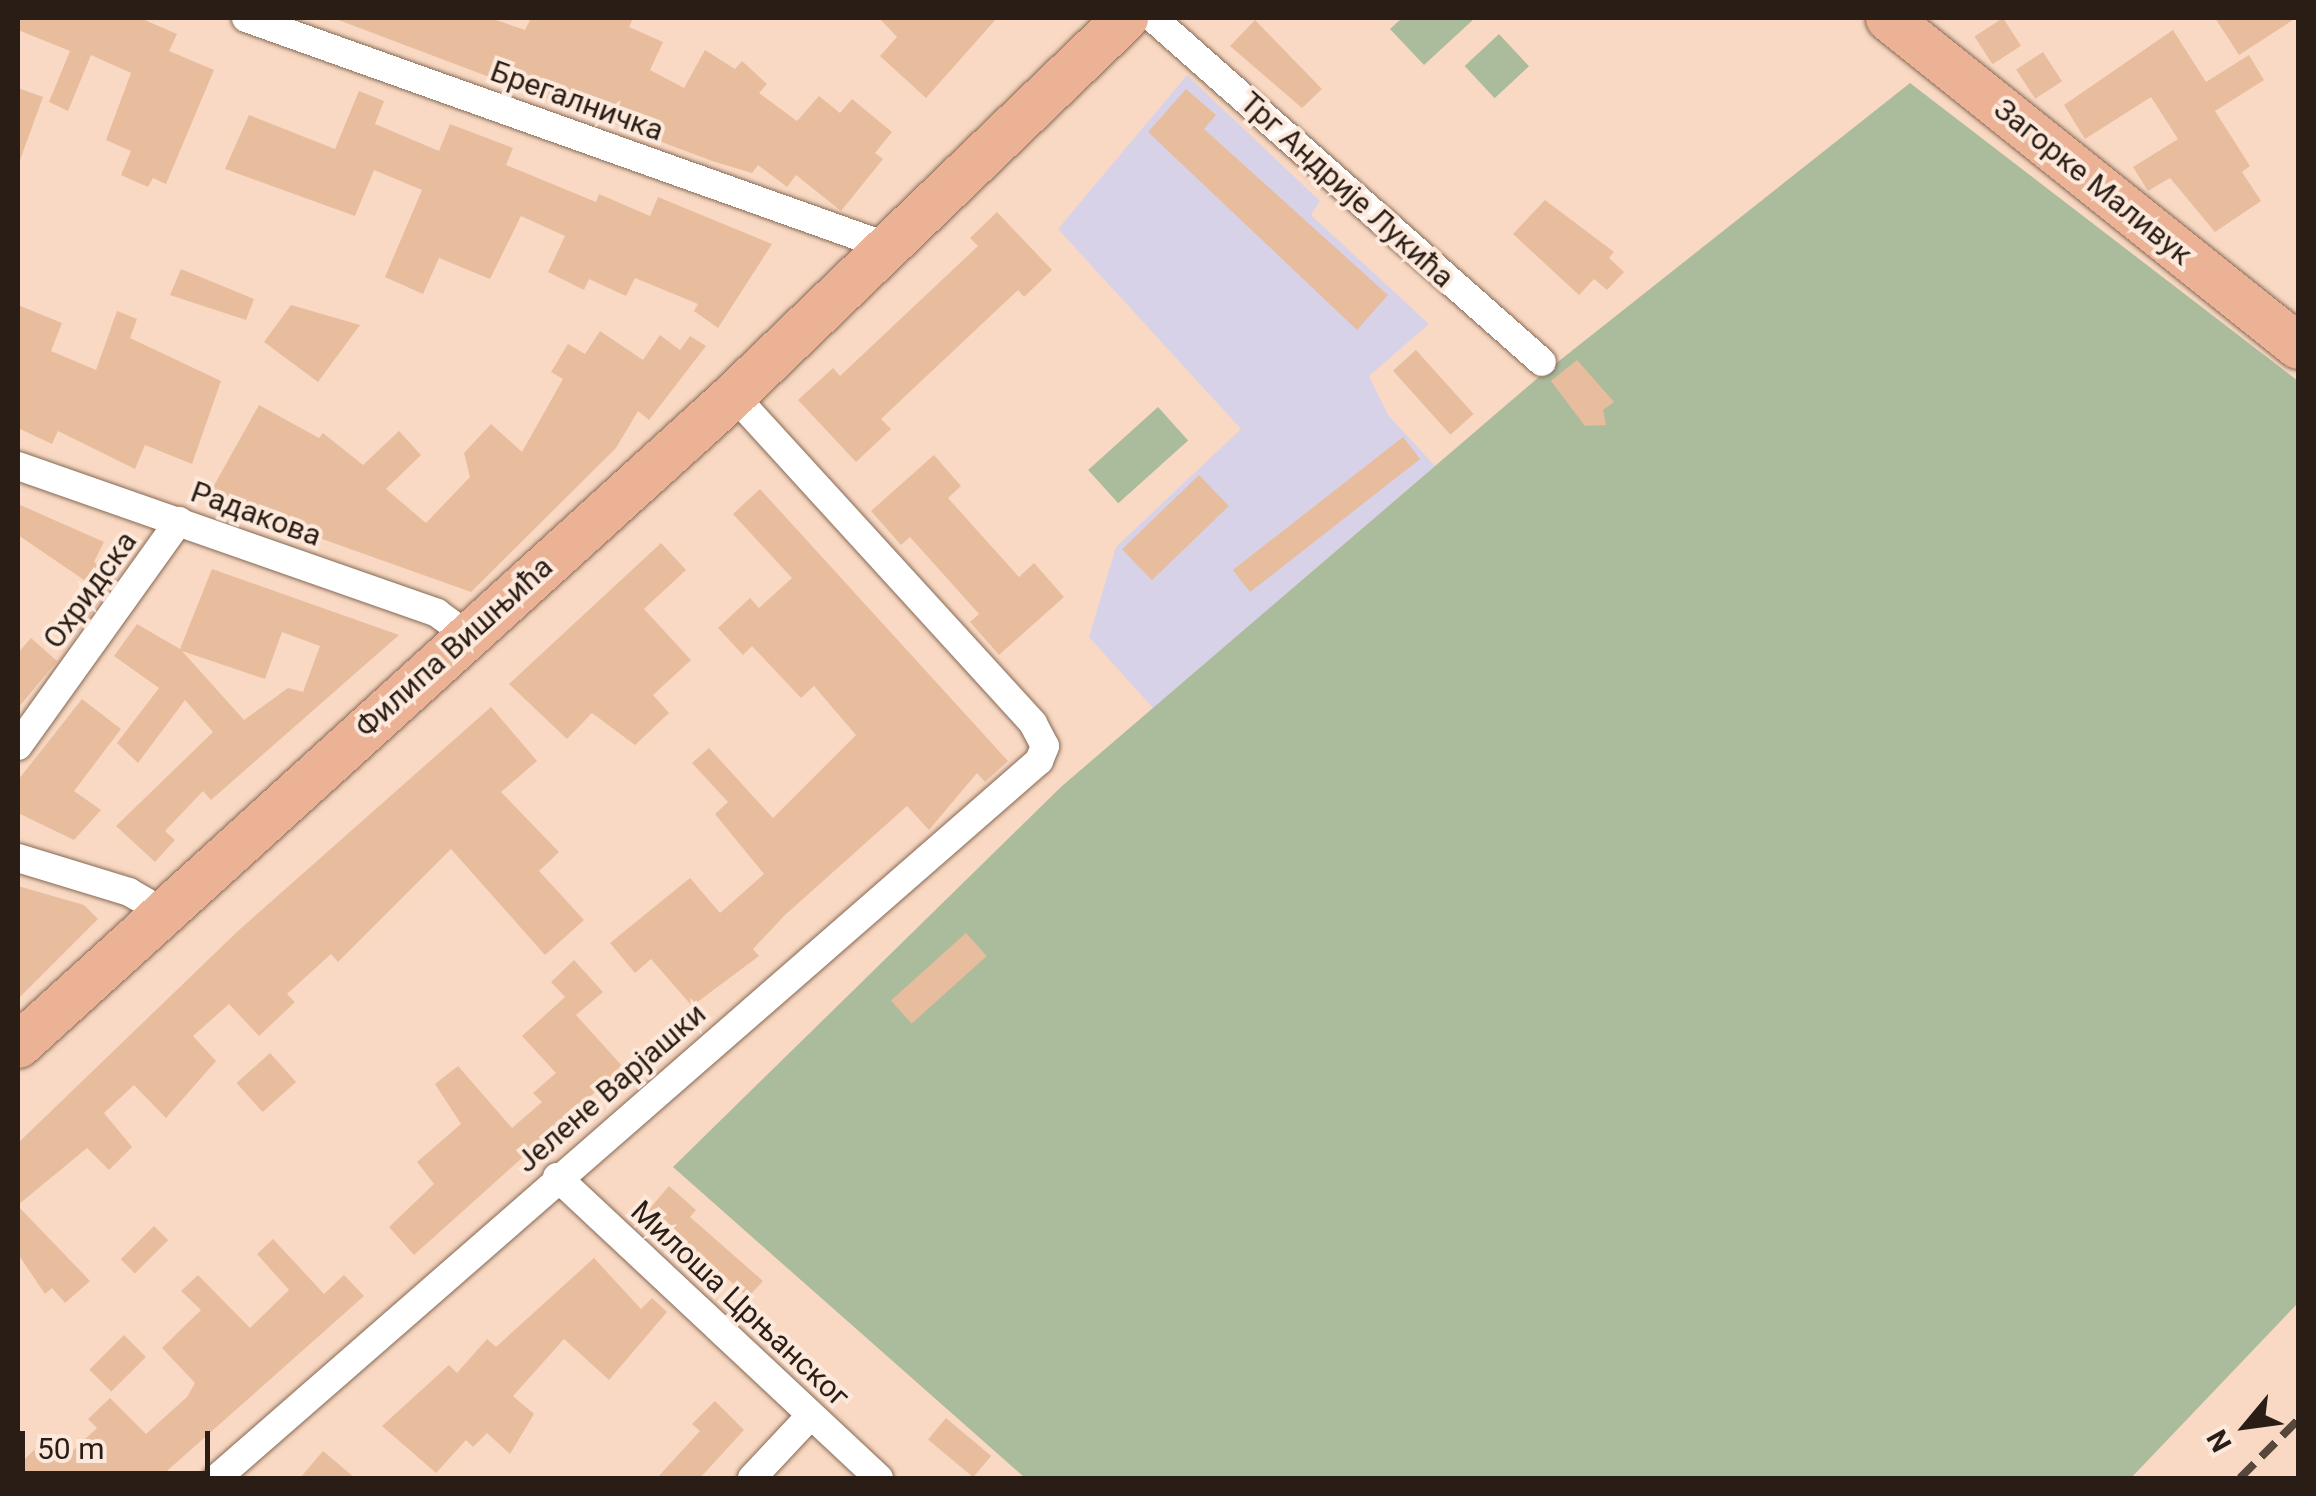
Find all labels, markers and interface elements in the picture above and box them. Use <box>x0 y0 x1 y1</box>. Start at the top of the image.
street label: Брегалничка <box>486 53 668 149</box>
street label: Трг Андрије Лукића <box>1233 85 1461 295</box>
street label: Загорке Маливук <box>1987 91 2199 273</box>
street label: Радакова <box>186 474 326 554</box>
street label: Охридска <box>35 524 145 656</box>
street label: Филипа Вишњића <box>348 549 560 745</box>
street label: Јелене Варјашки <box>509 996 713 1180</box>
street label: Милоша Црњанског <box>623 1193 857 1415</box>
north arrow <box>2196 1376 2296 1476</box>
scale bar <box>25 1411 215 1473</box>
text: N <box>2200 1424 2239 1457</box>
text: 50 m <box>37 1431 104 1466</box>

